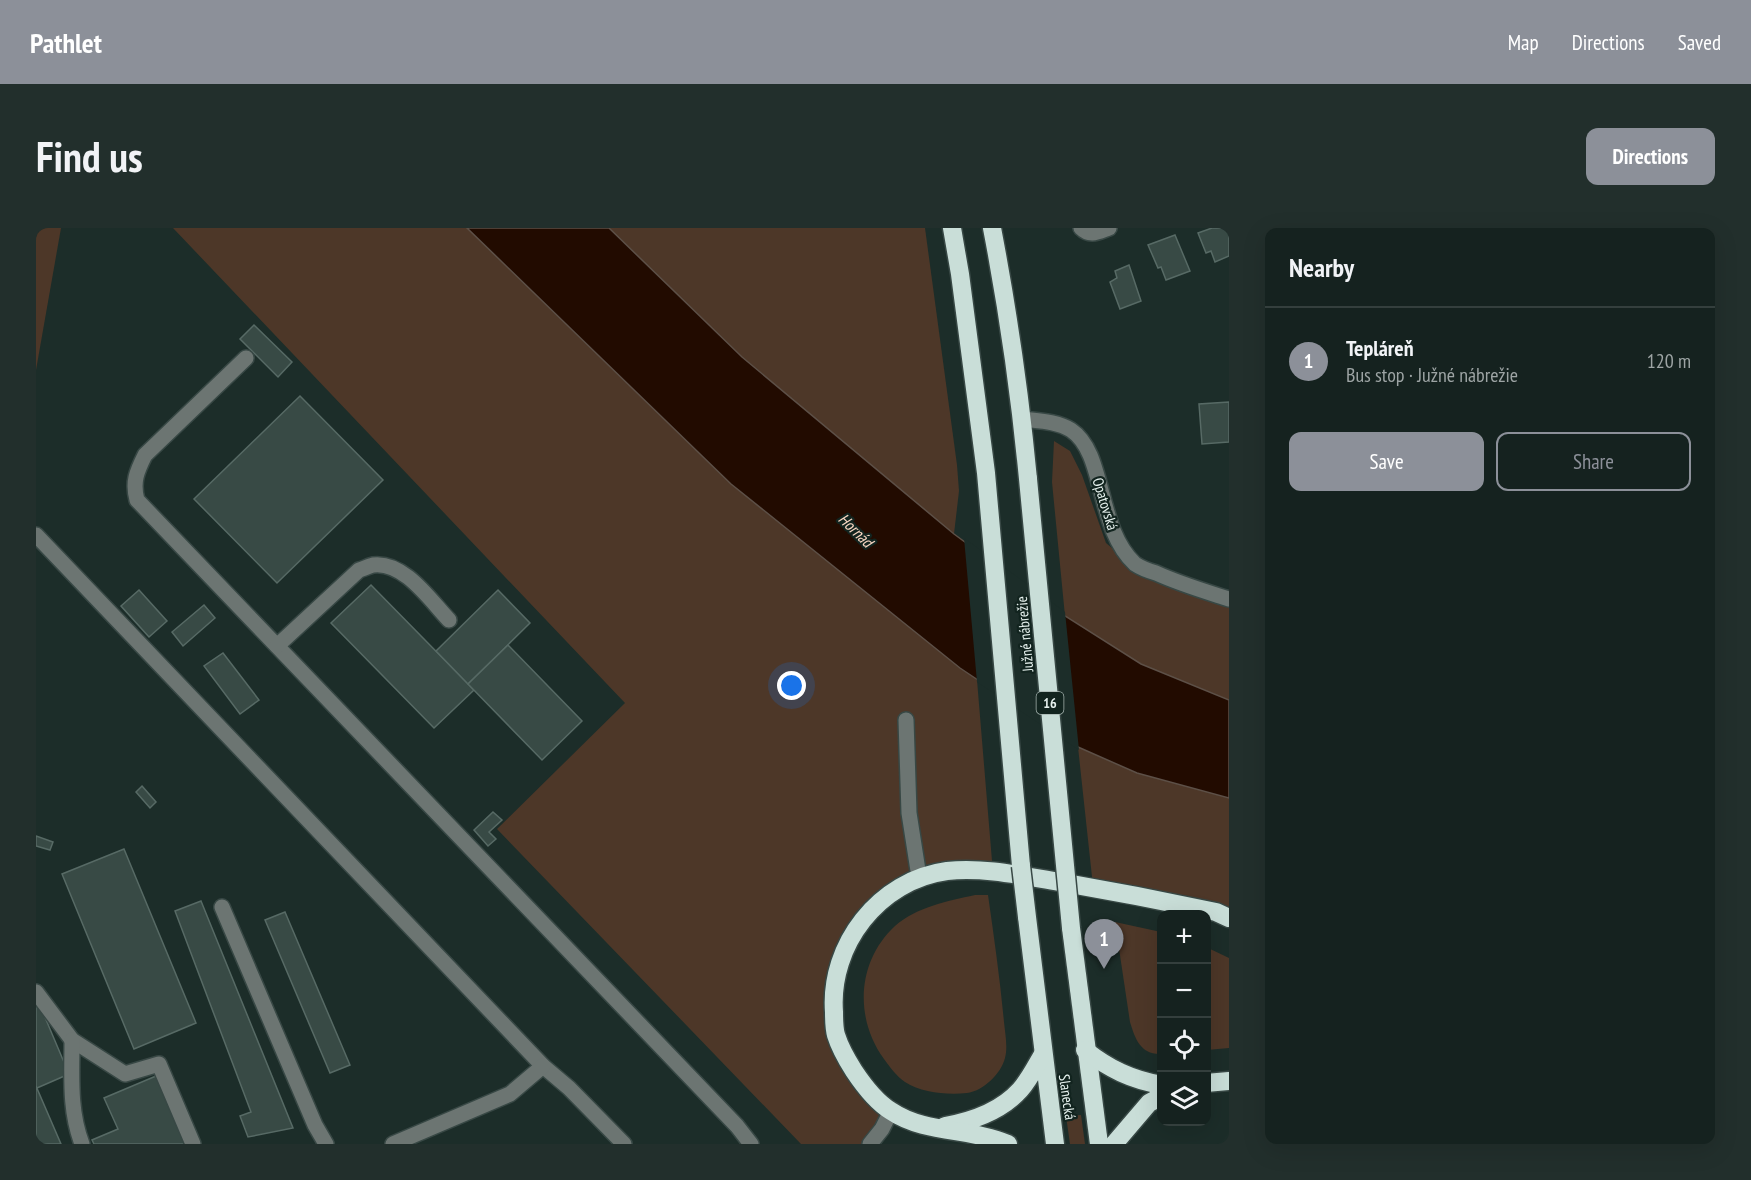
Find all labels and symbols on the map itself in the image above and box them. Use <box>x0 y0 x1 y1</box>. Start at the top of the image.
street label: Opatovská <box>1089 475 1122 532</box>
water label: Hornád <box>835 509 879 553</box>
street label: Južné nábrežie <box>1012 596 1037 674</box>
your location <box>777 671 806 700</box>
road number: 16 <box>1036 692 1064 714</box>
pin: 1 <box>1084 920 1124 969</box>
street label: Slanecká <box>1055 1073 1080 1121</box>

